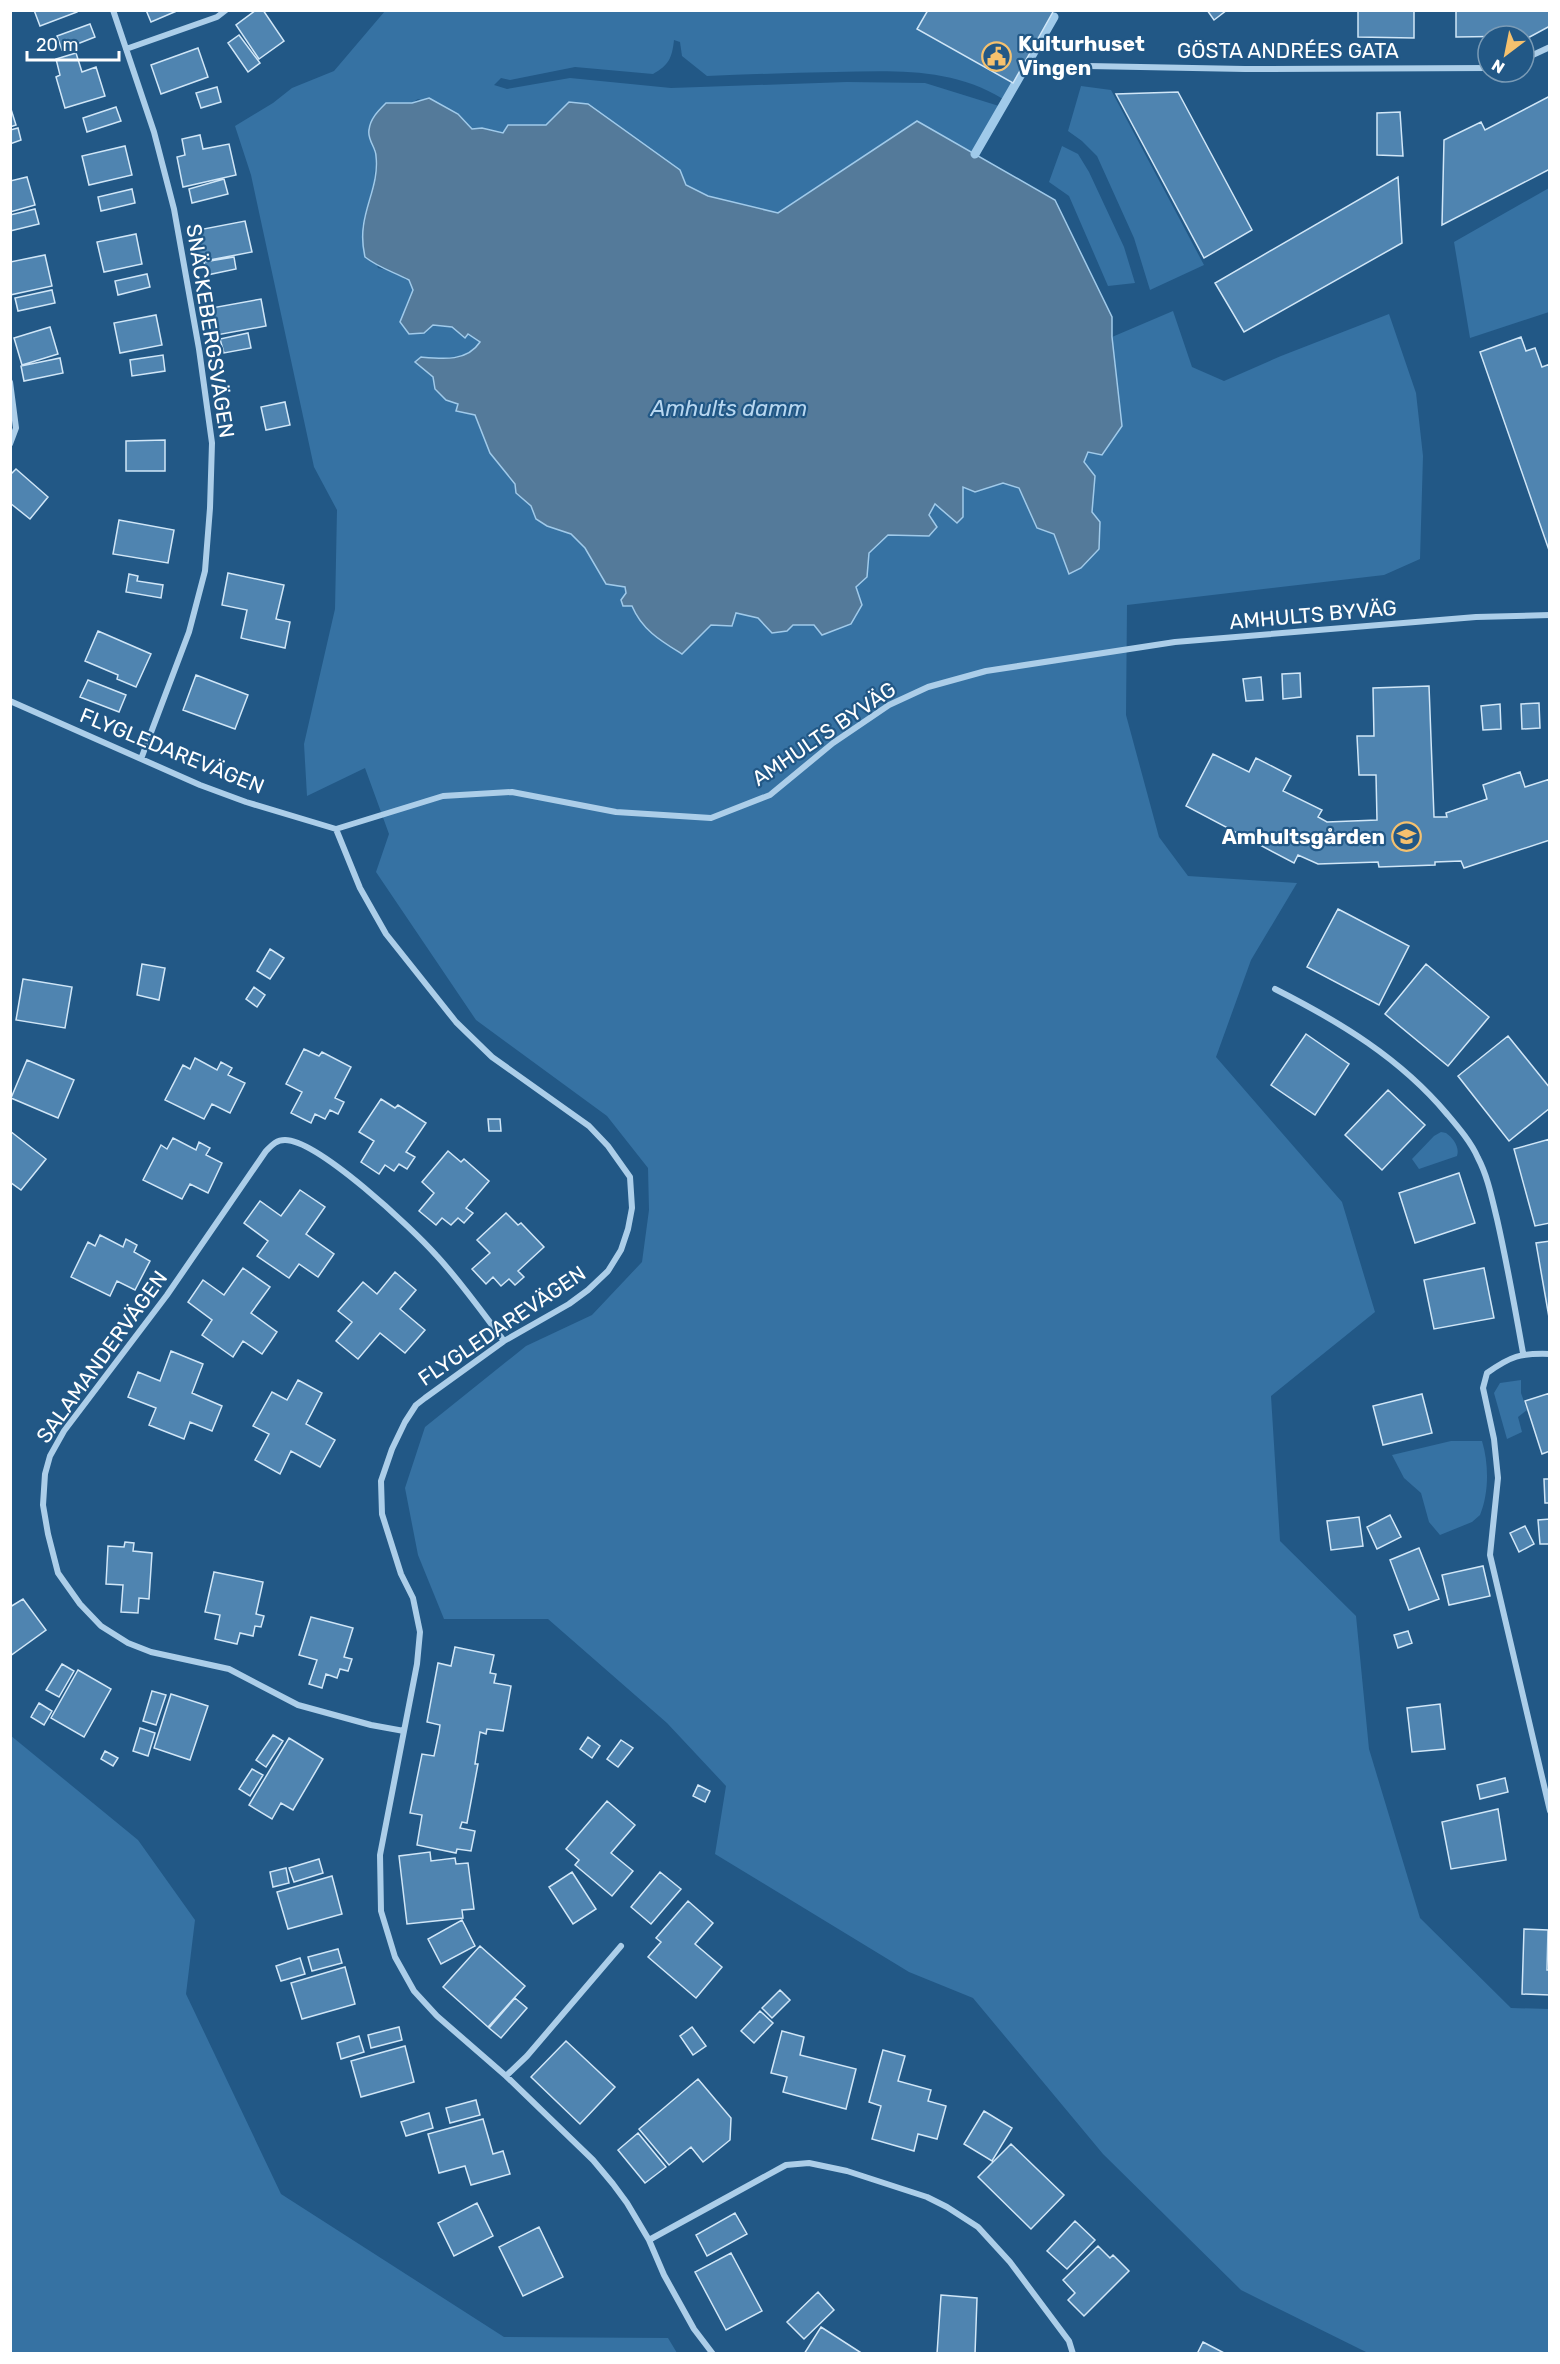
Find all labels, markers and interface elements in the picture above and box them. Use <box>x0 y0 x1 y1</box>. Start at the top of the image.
scale bar <box>27 24 118 62</box>
north arrow <box>1476 24 1536 84</box>
place label: Kulturhuset Vingen <box>1018 31 1145 80</box>
text: 20 m <box>36 34 78 56</box>
street label: GÖSTA ANDRÉES GATA <box>1177 38 1399 63</box>
public building icon: Kulturhuset Vingen <box>981 40 1013 72</box>
text: N <box>1488 55 1508 77</box>
street label: SNÄCKEBERGSVÄGEN <box>181 222 240 440</box>
water label: Amhults damm <box>650 395 807 422</box>
street label: AMHULTS BYVÄG <box>1228 595 1398 634</box>
street label: AMHULTS BYVÄG <box>747 676 900 791</box>
street label: FLYGLEDAREVÄGEN <box>76 702 268 799</box>
school or university icon: Amhultsgården <box>1390 821 1422 853</box>
place label: Amhultsgården <box>1222 824 1385 849</box>
street label: FLYGLEDAREVÄGEN <box>413 1260 590 1391</box>
street label: SALAMANDERVÄGEN <box>31 1266 172 1448</box>

